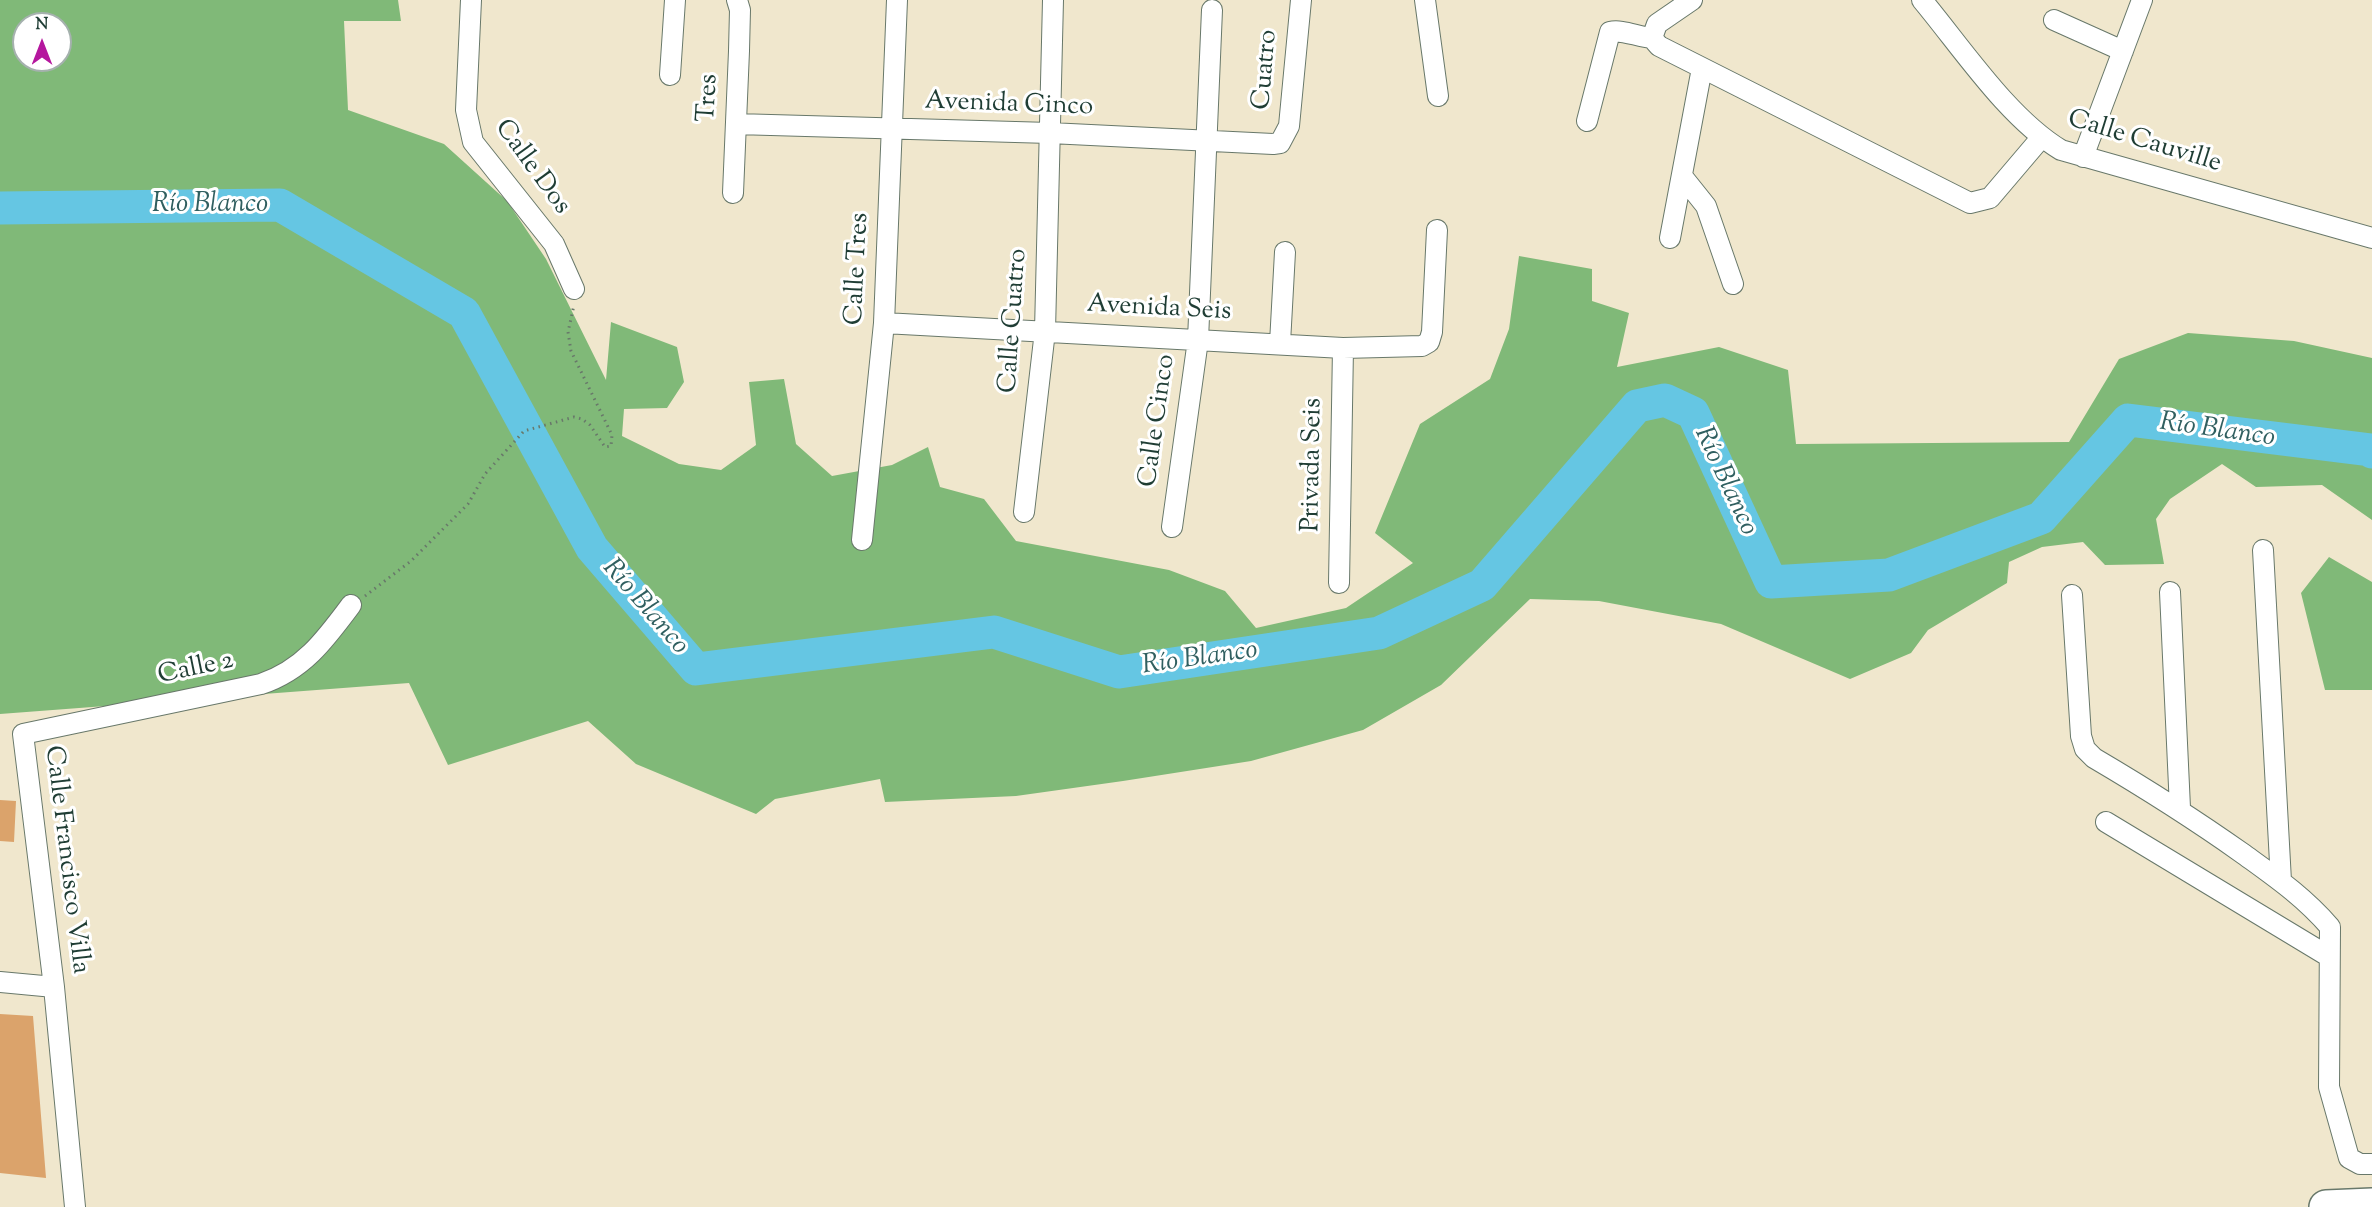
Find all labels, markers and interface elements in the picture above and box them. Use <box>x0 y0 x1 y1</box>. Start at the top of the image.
north arrow <box>12 12 72 72</box>
text: N <box>36 14 48 37</box>
street label: Cuatro <box>1248 29 1286 111</box>
street label: Tres <box>693 73 727 123</box>
street label: Avenida Cinco <box>924 87 1094 125</box>
street label: Calle Cauville <box>2063 105 2225 181</box>
street label: Calle Dos <box>486 115 576 221</box>
water label: Río Blanco <box>152 190 268 222</box>
street label: Calle Tres <box>840 212 878 326</box>
street label: Calle Cuatro <box>994 248 1036 394</box>
street label: Avenida Seis <box>1086 291 1232 329</box>
street label: Calle Cinco <box>1134 353 1184 489</box>
street label: Privada Seis <box>1297 398 1331 532</box>
water label: Río Blanco <box>2157 408 2277 456</box>
water label: Río Blanco <box>1685 423 1763 541</box>
water label: Río Blanco <box>594 554 694 662</box>
water label: Río Blanco <box>1140 636 1260 684</box>
street label: Calle 2 <box>155 647 237 693</box>
street label: Calle Francisco Villa <box>36 744 94 976</box>

